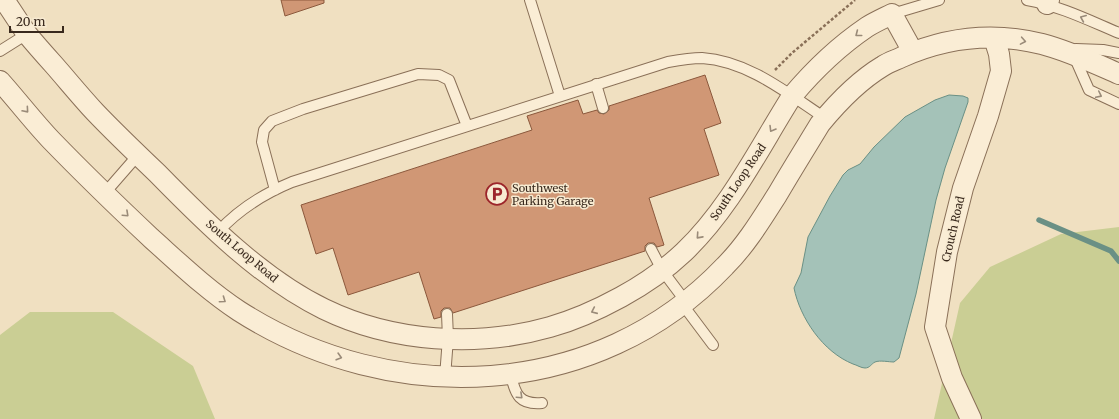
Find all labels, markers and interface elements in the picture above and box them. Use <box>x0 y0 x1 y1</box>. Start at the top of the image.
scale bar <box>10 8 63 34</box>
text: 20 m <box>16 14 45 29</box>
one-way arrow <box>1080 15 1088 23</box>
one-way arrow <box>856 29 863 36</box>
one-way arrow <box>1020 36 1026 44</box>
one-way arrow <box>1095 90 1103 98</box>
one-way arrow <box>21 106 28 113</box>
one-way arrow <box>769 125 777 132</box>
street label: South Loop Road <box>707 140 769 223</box>
parking icon: Southwest Parking Garage <box>484 181 510 207</box>
place label: Southwest Parking Garage <box>512 181 594 208</box>
street label: Crouch Road <box>939 194 967 263</box>
one-way arrow <box>121 209 128 216</box>
street label: South Loop Road <box>203 217 281 286</box>
one-way arrow <box>697 232 704 239</box>
one-way arrow <box>219 295 226 303</box>
one-way arrow <box>590 306 598 314</box>
one-way arrow <box>335 352 342 361</box>
one-way arrow <box>516 392 523 399</box>

